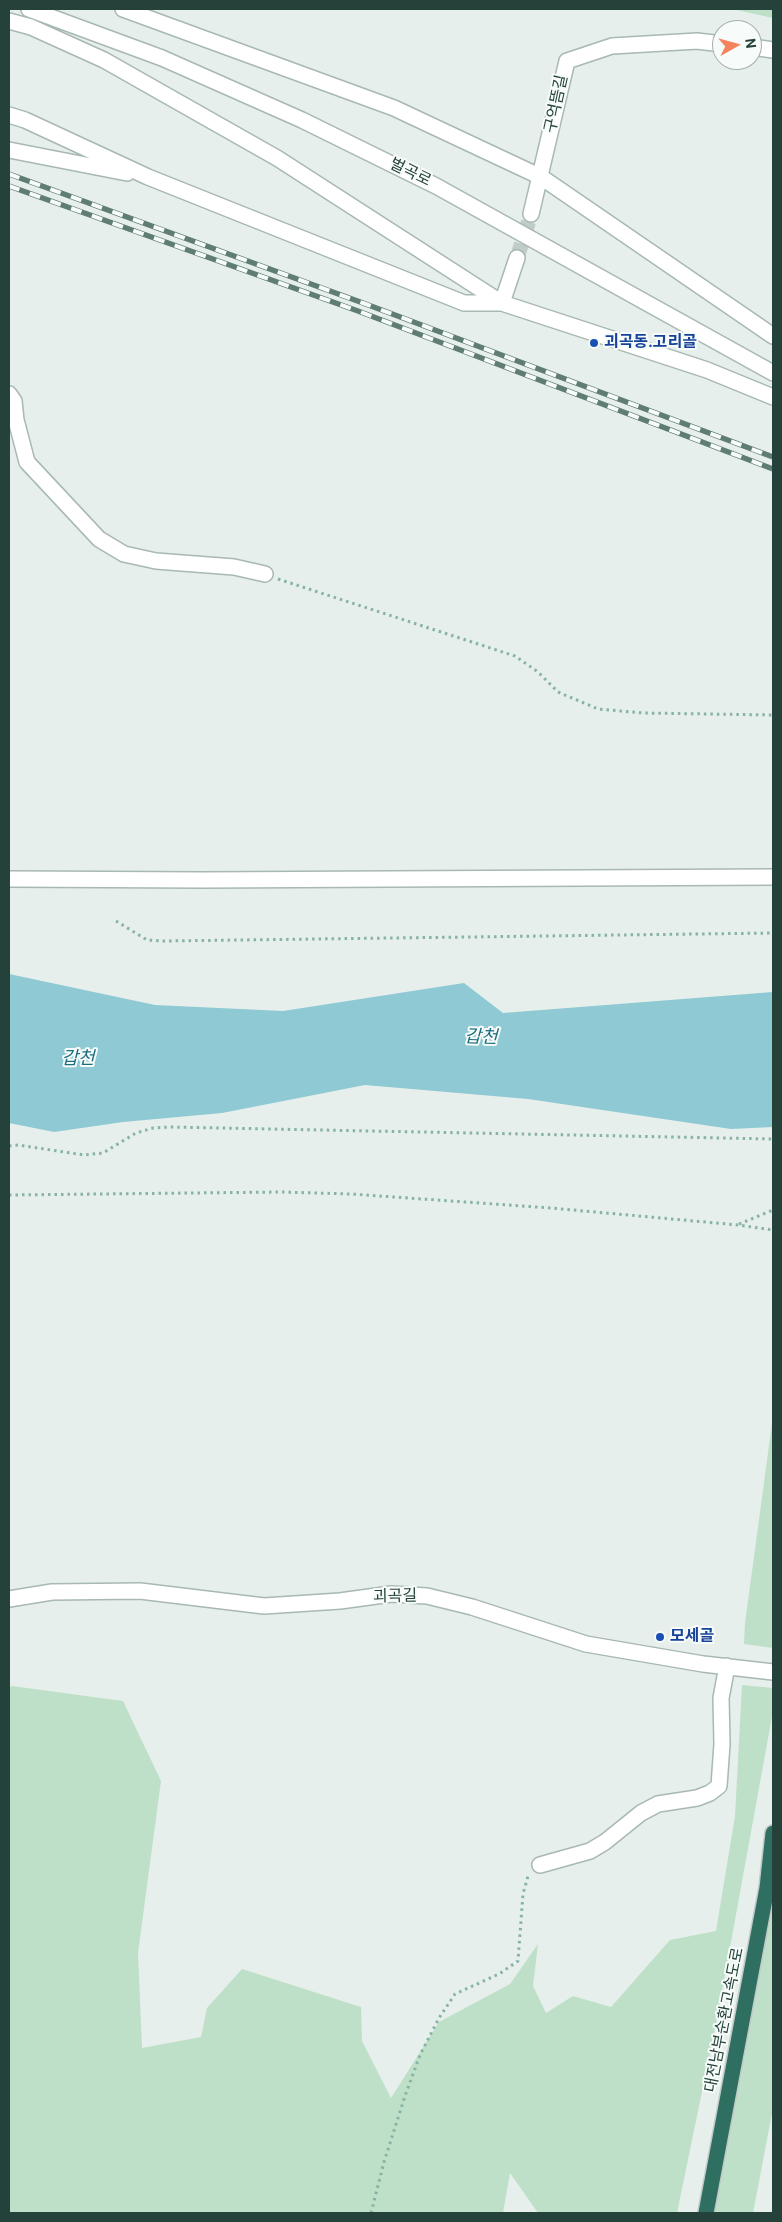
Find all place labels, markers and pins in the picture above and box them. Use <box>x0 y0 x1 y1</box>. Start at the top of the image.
place label: 괴곡동.고리골 <box>604 333 697 353</box>
marker: 괴곡동.고리골 <box>588 337 600 349</box>
place label: 모세골 <box>670 1627 714 1647</box>
marker: 모세골 <box>654 1631 666 1643</box>

